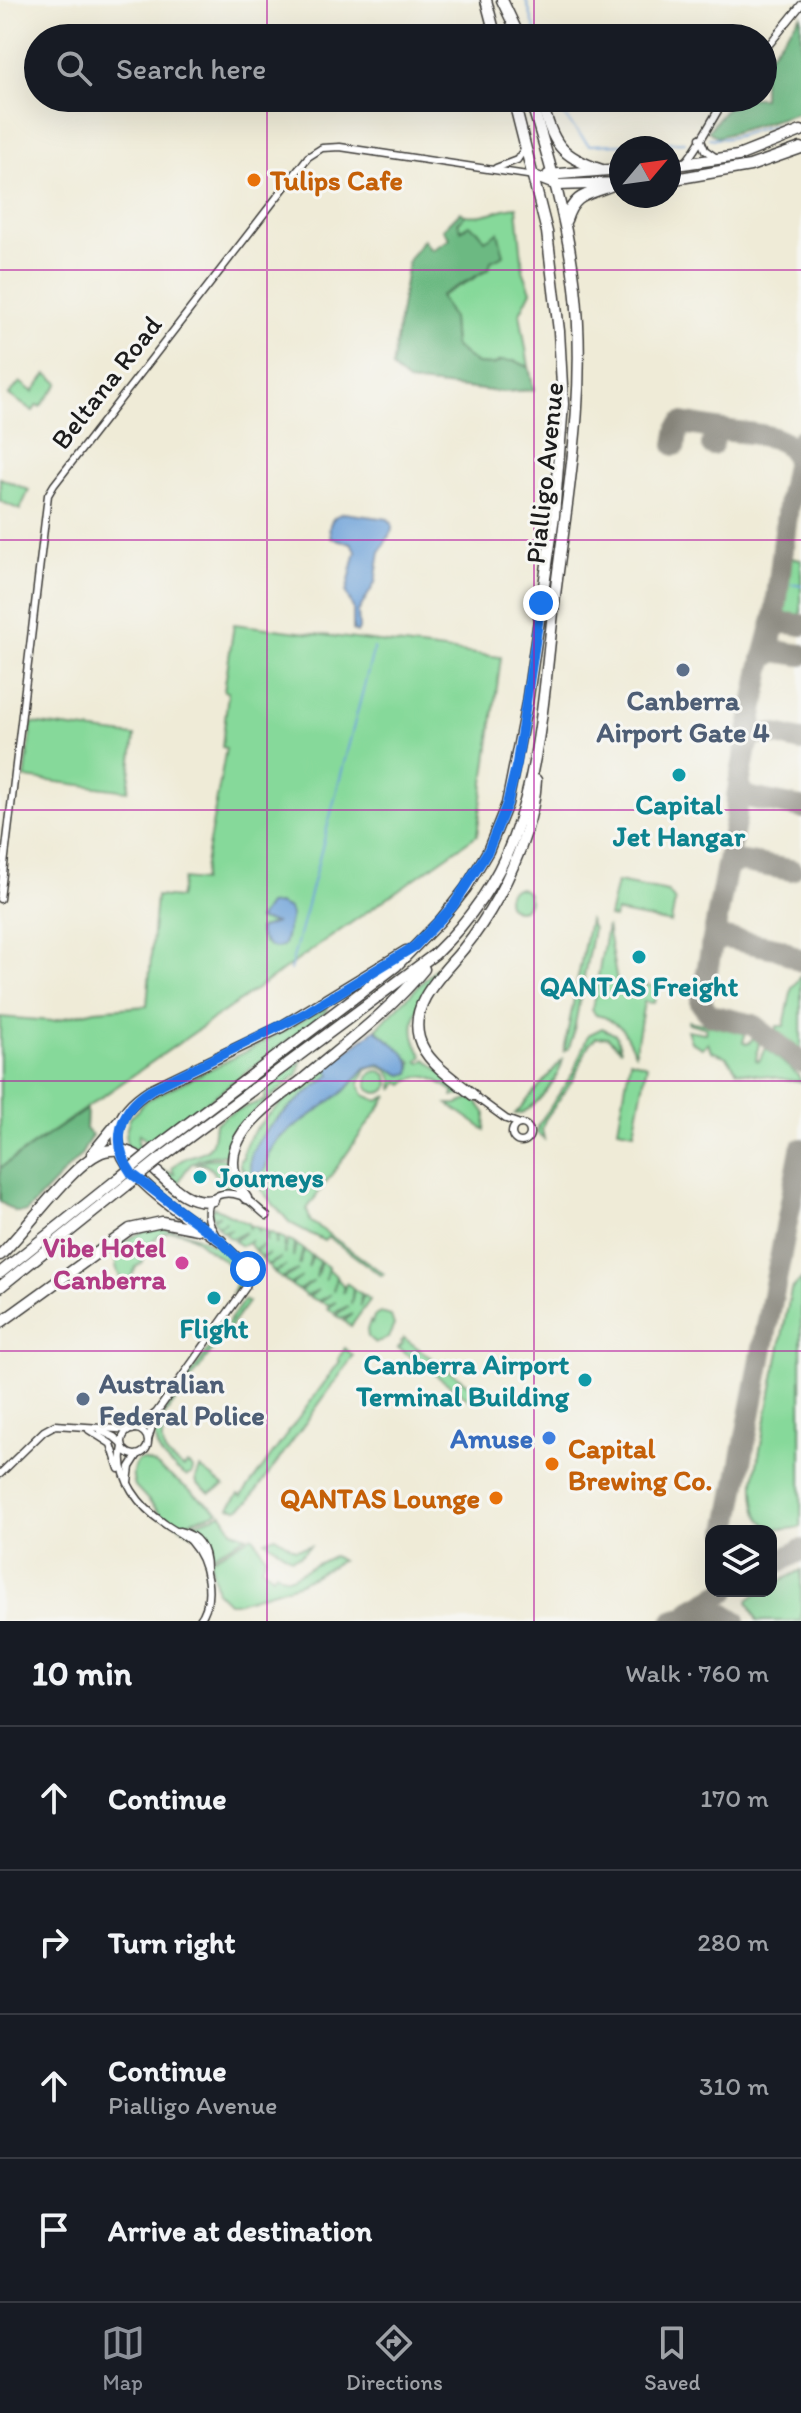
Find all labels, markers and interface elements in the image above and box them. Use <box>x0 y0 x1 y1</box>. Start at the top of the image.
search box <box>24 24 777 112</box>
icon: search <box>52 46 96 90</box>
text: Search here <box>116 50 266 87</box>
north arrow <box>609 136 681 208</box>
place label: Tulips Cafe <box>269 163 403 197</box>
marker: Tulips Cafe <box>245 171 263 189</box>
street label: Beltana Road <box>43 308 169 456</box>
street label: Pialligo Avenue <box>518 380 570 566</box>
route end <box>523 585 559 621</box>
marker: Canberra Airport Gate 4 <box>674 661 692 679</box>
place label: Canberra Airport Gate 4 <box>596 683 770 749</box>
marker: Capital Jet Hangar <box>670 766 688 784</box>
place label: Capital Jet Hangar <box>612 787 746 853</box>
marker: QANTAS Freight <box>630 948 648 966</box>
place label: QANTAS Freight <box>540 969 739 1003</box>
place label: Journeys <box>215 1160 324 1194</box>
marker: Journeys <box>191 1168 209 1186</box>
place label: Vibe Hotel Canberra <box>43 1230 166 1296</box>
route start <box>230 1251 266 1287</box>
marker: Vibe Hotel Canberra <box>173 1254 191 1272</box>
marker: Flight <box>205 1289 223 1307</box>
place label: Flight <box>179 1311 249 1345</box>
place label: Canberra Airport Terminal Building <box>355 1347 570 1413</box>
place label: Australian Federal Police <box>98 1366 265 1432</box>
marker: Canberra Airport Terminal Building <box>576 1371 594 1389</box>
marker: Australian Federal Police <box>74 1390 92 1408</box>
place label: Amuse <box>449 1421 533 1455</box>
marker: Amuse <box>540 1429 558 1447</box>
place label: Capital Brewing Co. <box>568 1431 712 1497</box>
marker: Capital Brewing Co. <box>543 1455 561 1473</box>
place label: QANTAS Lounge <box>280 1481 480 1515</box>
marker: QANTAS Lounge <box>487 1489 505 1507</box>
map controls <box>705 1525 777 1597</box>
button: layers <box>705 1525 777 1597</box>
text: 10 min <box>32 1653 132 1694</box>
text: Walk · 760 m <box>625 1657 769 1689</box>
icon: ahead <box>32 1776 76 1820</box>
text: Continue <box>108 1780 227 1817</box>
text: 170 m <box>700 1782 769 1814</box>
icon: right <box>32 1920 76 1964</box>
text: Turn right <box>108 1924 236 1961</box>
text: 280 m <box>697 1926 769 1958</box>
text: Continue <box>108 2052 227 2089</box>
icon: ahead <box>32 2064 76 2108</box>
text: 310 m <box>699 2070 769 2102</box>
text: Pialligo Avenue <box>108 2089 278 2121</box>
icon: arrive <box>32 2208 76 2252</box>
text: Arrive at destination <box>108 2212 372 2249</box>
tab: Map <box>101 2321 145 2396</box>
tab: Directions <box>346 2321 443 2396</box>
tab: Saved <box>644 2321 700 2396</box>

